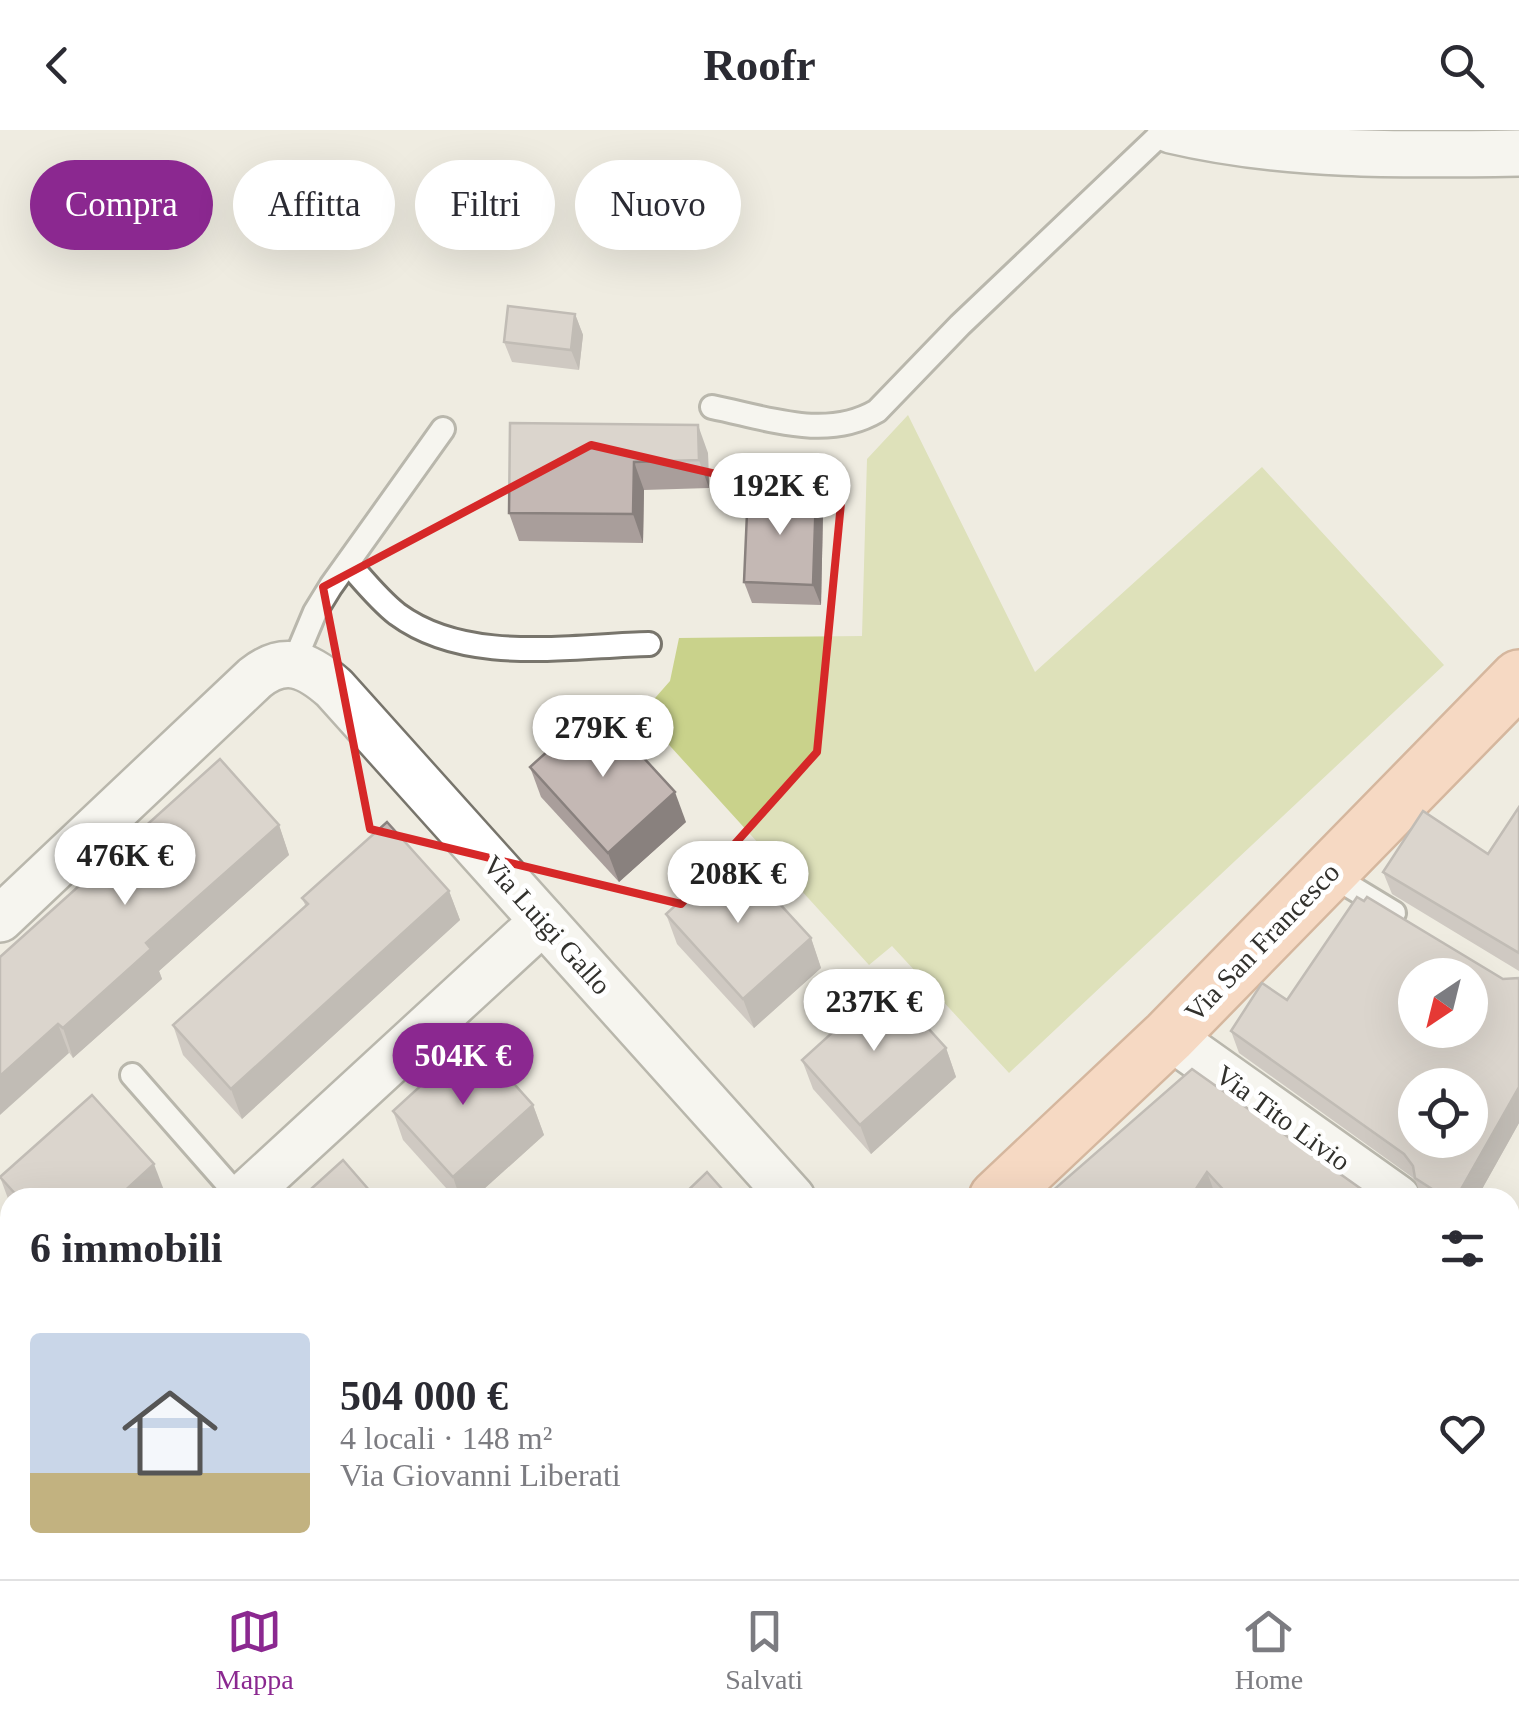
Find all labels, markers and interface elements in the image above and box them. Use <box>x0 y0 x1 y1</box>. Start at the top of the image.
icon: back <box>30 38 85 93</box>
icon: search <box>1434 38 1489 93</box>
text: Roofr <box>703 40 816 90</box>
chip: Compra <box>30 160 213 250</box>
chip: Affitta <box>233 160 395 250</box>
chip: Filtri <box>415 160 555 250</box>
chip: Nuovo <box>575 160 741 250</box>
pin: 192K € <box>699 453 861 538</box>
text: 192K € <box>732 467 828 503</box>
pin: 279K € <box>522 695 684 780</box>
text: 279K € <box>555 709 651 745</box>
pin: 476K € <box>44 823 206 908</box>
text: 476K € <box>77 837 173 873</box>
pin: 208K € <box>657 841 819 926</box>
street label: Via Luigi Gallo <box>477 849 617 1001</box>
text: 208K € <box>690 855 786 891</box>
street label: Via San Francesco <box>1179 856 1345 1028</box>
north arrow <box>1398 958 1488 1048</box>
map controls <box>1398 958 1488 1158</box>
pin: 237K € <box>793 969 955 1054</box>
text: 237K € <box>826 983 922 1019</box>
pin: 504K € <box>382 1023 544 1108</box>
text: 504K € <box>415 1037 511 1073</box>
street label: Via Tito Livio <box>1210 1059 1356 1177</box>
button: locate <box>1398 1068 1488 1158</box>
icon: filters <box>1435 1221 1490 1276</box>
text: 6 immobili <box>30 1225 223 1271</box>
icon: home <box>110 1373 230 1493</box>
text: 504 000 € <box>340 1373 508 1419</box>
icon: heart <box>1435 1406 1490 1461</box>
text: 4 locali · 148 m² <box>340 1420 552 1456</box>
text: Via Giovanni Liberati <box>340 1457 621 1493</box>
tab: Mappa <box>216 1604 294 1696</box>
tab: Salvati <box>725 1604 803 1696</box>
tab: Home <box>1235 1604 1303 1696</box>

